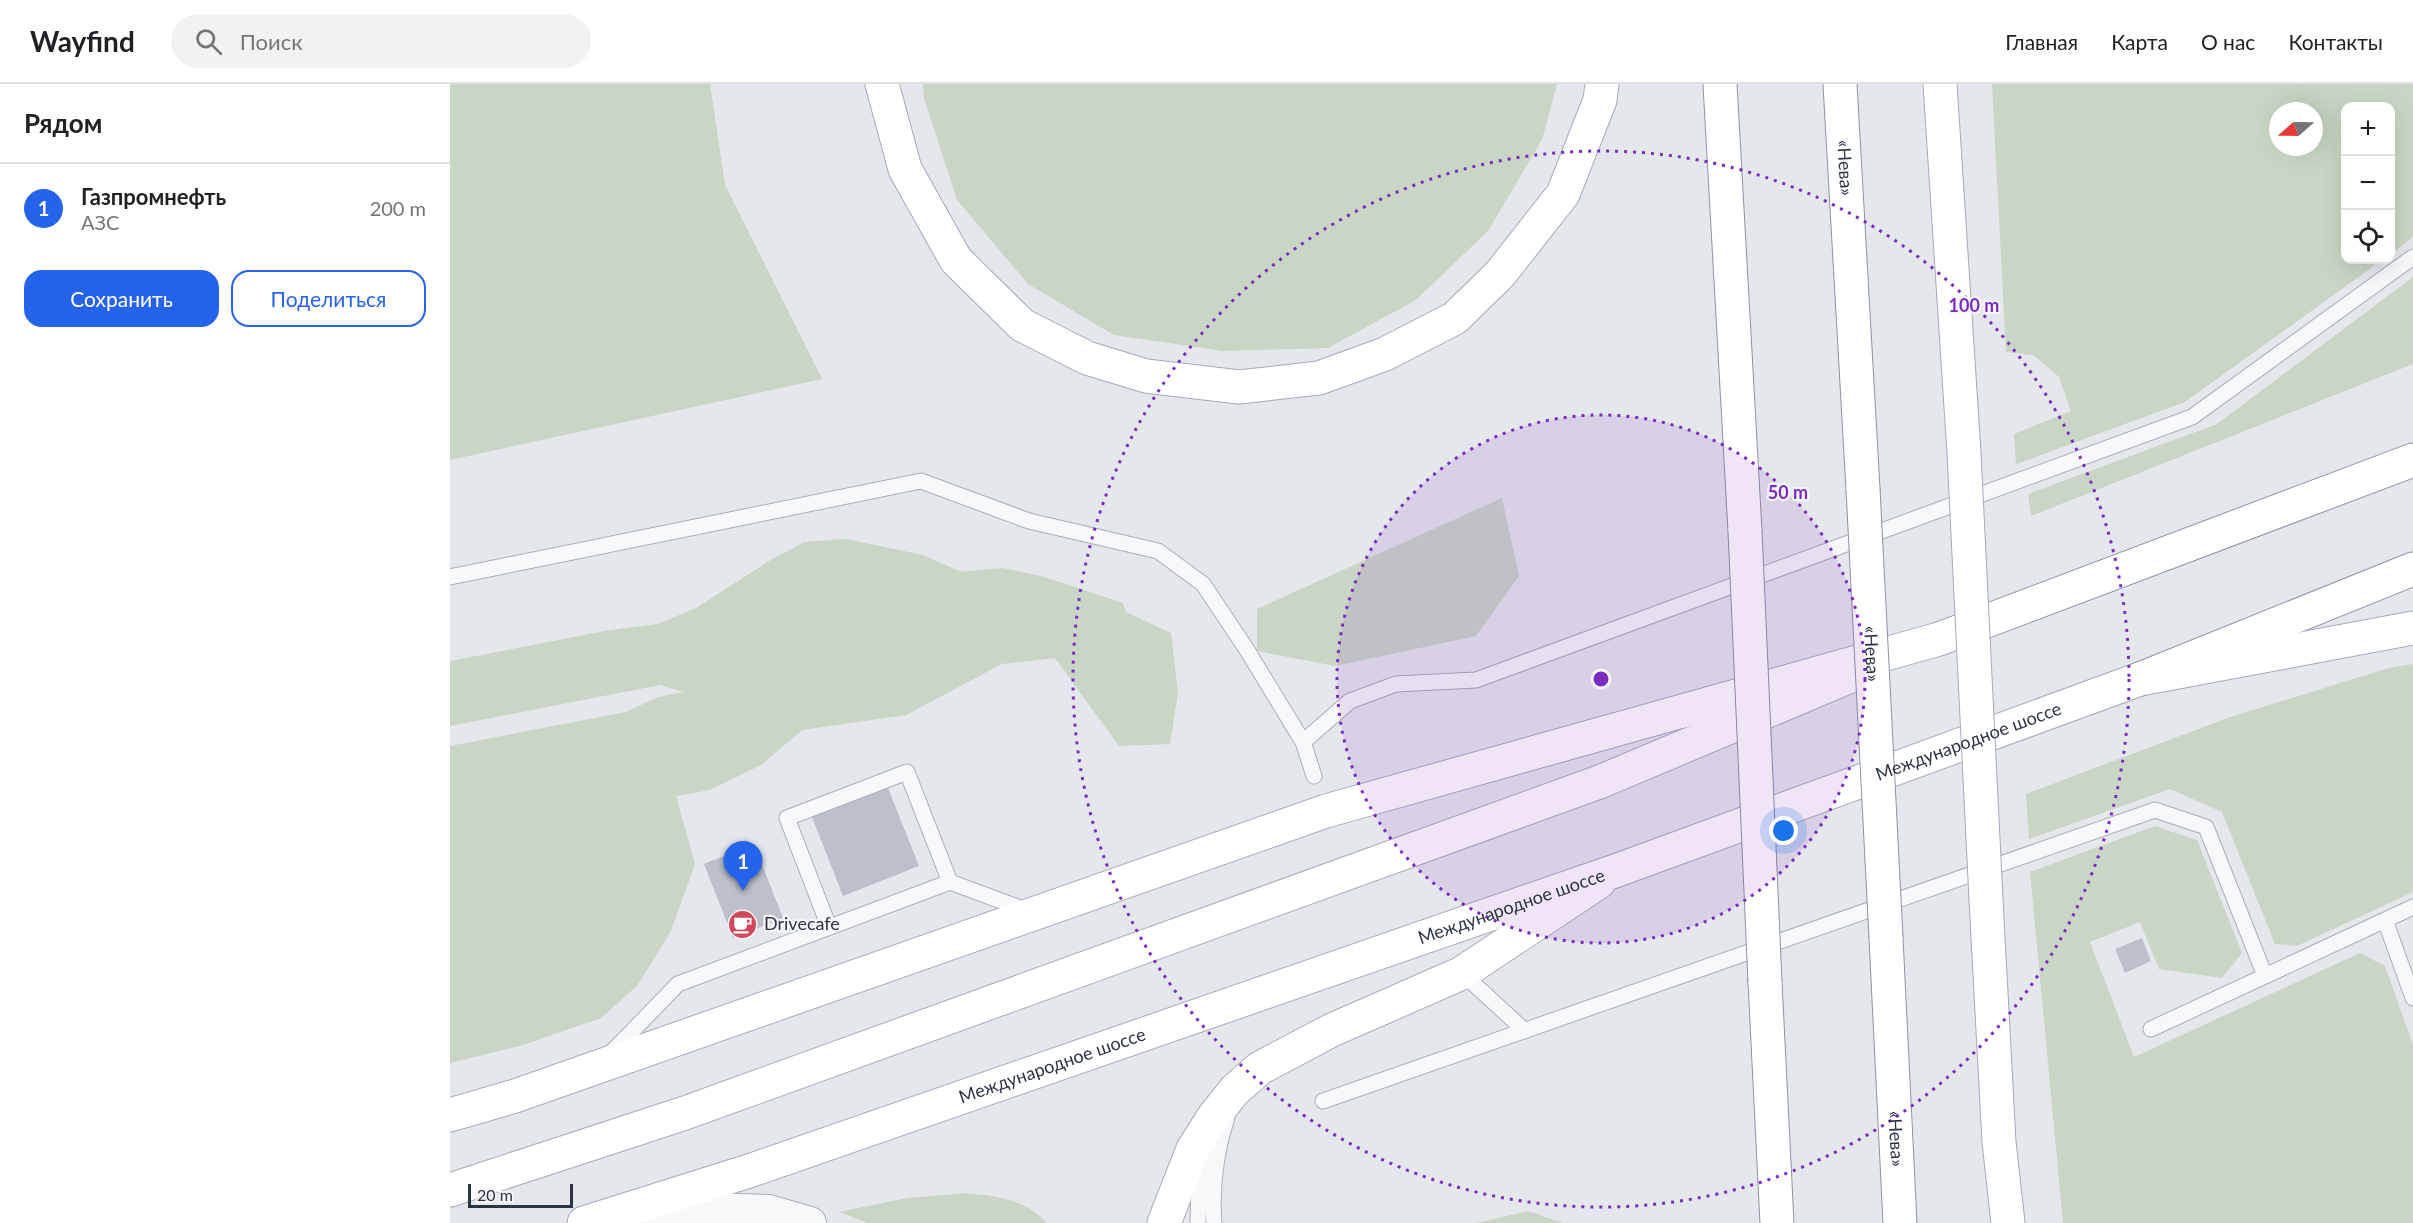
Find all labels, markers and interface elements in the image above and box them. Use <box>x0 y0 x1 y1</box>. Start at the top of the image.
search box <box>171 14 591 68</box>
text: Wayfind <box>30 24 135 58</box>
icon: search <box>192 25 225 58</box>
text: Поиск <box>240 28 303 55</box>
text: Главная <box>2005 29 2078 54</box>
text: Карта <box>2111 29 2168 54</box>
text: О нас <box>2201 29 2255 54</box>
text: Контакты <box>2288 29 2383 54</box>
north arrow <box>2269 102 2323 156</box>
map controls <box>2341 102 2395 264</box>
button: + <box>2341 102 2395 156</box>
text: Рядом <box>24 107 102 139</box>
street label: «Нева» <box>1833 139 1858 197</box>
button: − <box>2341 156 2395 210</box>
text: Газпромнефть <box>81 183 226 210</box>
text: 1 <box>38 196 49 220</box>
text: 200 m <box>370 196 426 220</box>
text: АЗС <box>81 210 119 234</box>
button: locate <box>2341 210 2395 264</box>
button: Сохранить <box>24 270 219 327</box>
button: Поделиться <box>231 270 426 327</box>
text: 100 m <box>1949 294 1999 316</box>
text: 50 m <box>1768 481 1808 503</box>
street label: «Нева» <box>1860 625 1885 682</box>
centre of rings <box>1591 669 1611 689</box>
street label: Международное шоссе <box>1872 697 2064 785</box>
your location <box>1769 816 1798 845</box>
pin: 1 <box>724 842 762 891</box>
street label: Международное шоссе <box>1415 863 1607 948</box>
cafe icon: Drivecafe <box>727 908 759 940</box>
place label: Drivecafe <box>764 912 840 934</box>
street label: Международное шоссе <box>956 1022 1148 1107</box>
street label: «Нева» <box>1884 1110 1909 1167</box>
scale bar <box>468 1181 573 1208</box>
text: 20 m <box>477 1185 513 1204</box>

